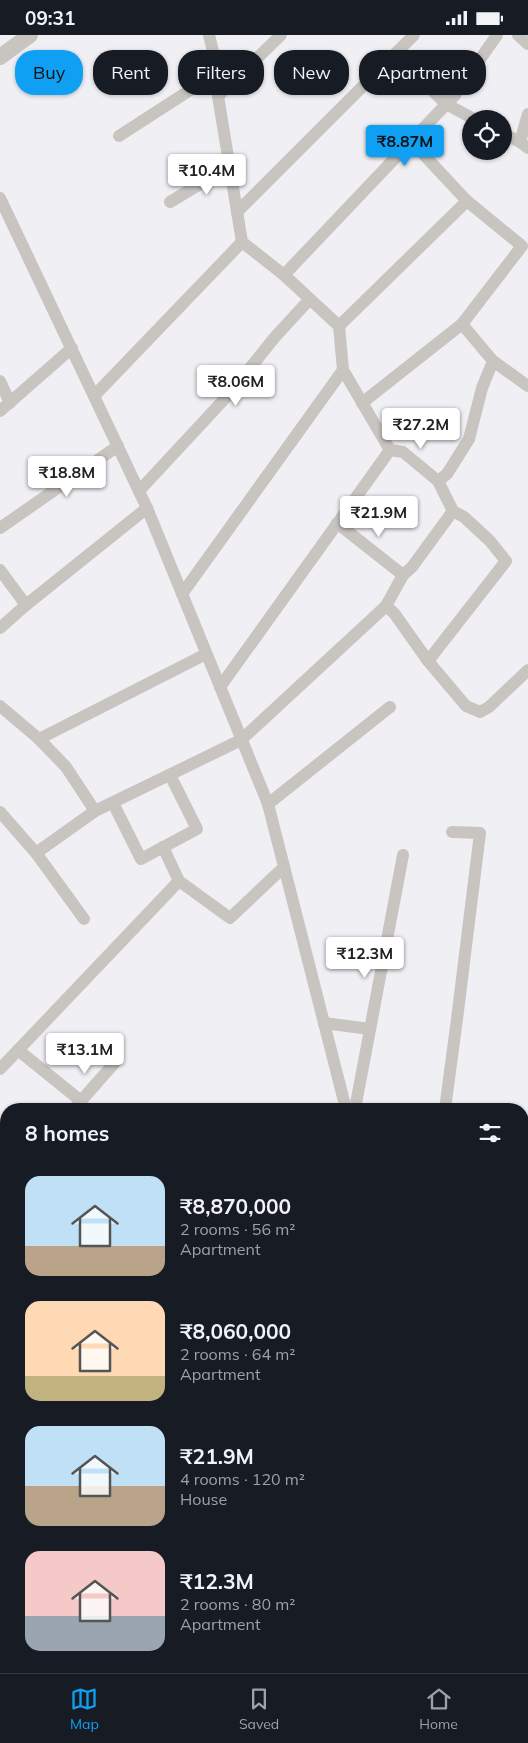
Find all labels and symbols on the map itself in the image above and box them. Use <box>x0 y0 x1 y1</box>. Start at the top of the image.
pin: ₹8.87M <box>364 125 446 167</box>
pin: ₹10.4M <box>166 154 248 196</box>
pin: ₹8.06M <box>195 365 277 407</box>
pin: ₹27.2M <box>380 407 462 450</box>
pin: ₹18.8M <box>26 455 108 498</box>
pin: ₹21.9M <box>338 495 420 538</box>
pin: ₹12.3M <box>324 937 406 979</box>
pin: ₹13.1M <box>44 1033 126 1075</box>

